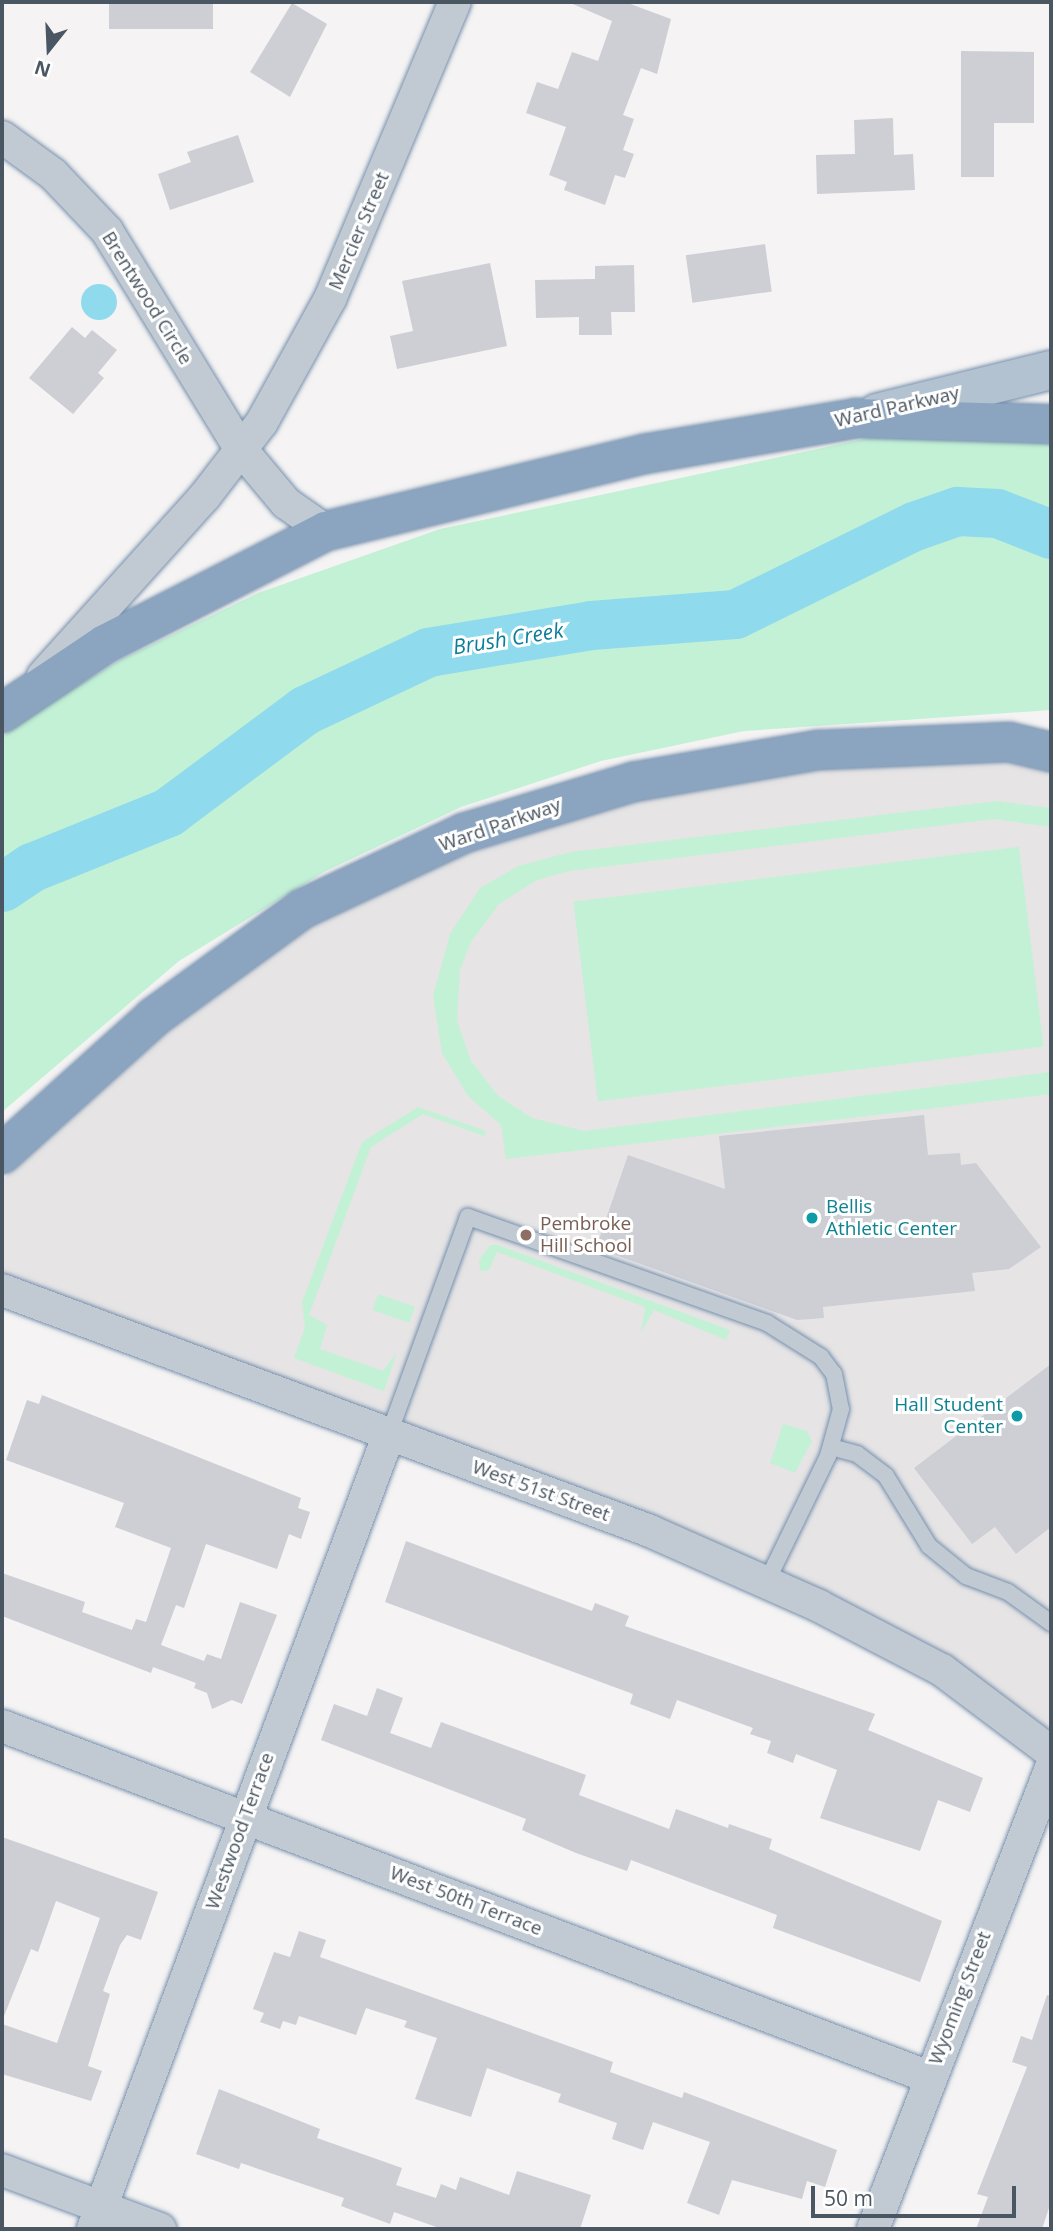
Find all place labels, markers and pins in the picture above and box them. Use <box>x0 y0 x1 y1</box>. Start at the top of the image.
place label: Bellis Athletic Center <box>826 1196 957 1240</box>
marker: Bellis Athletic Center <box>804 1210 820 1226</box>
place label: Pembroke Hill School <box>540 1213 632 1257</box>
marker: Pembroke Hill School <box>518 1227 534 1243</box>
place label: Hall Student Center <box>894 1394 1003 1438</box>
marker: Hall Student Center <box>1009 1408 1025 1424</box>

